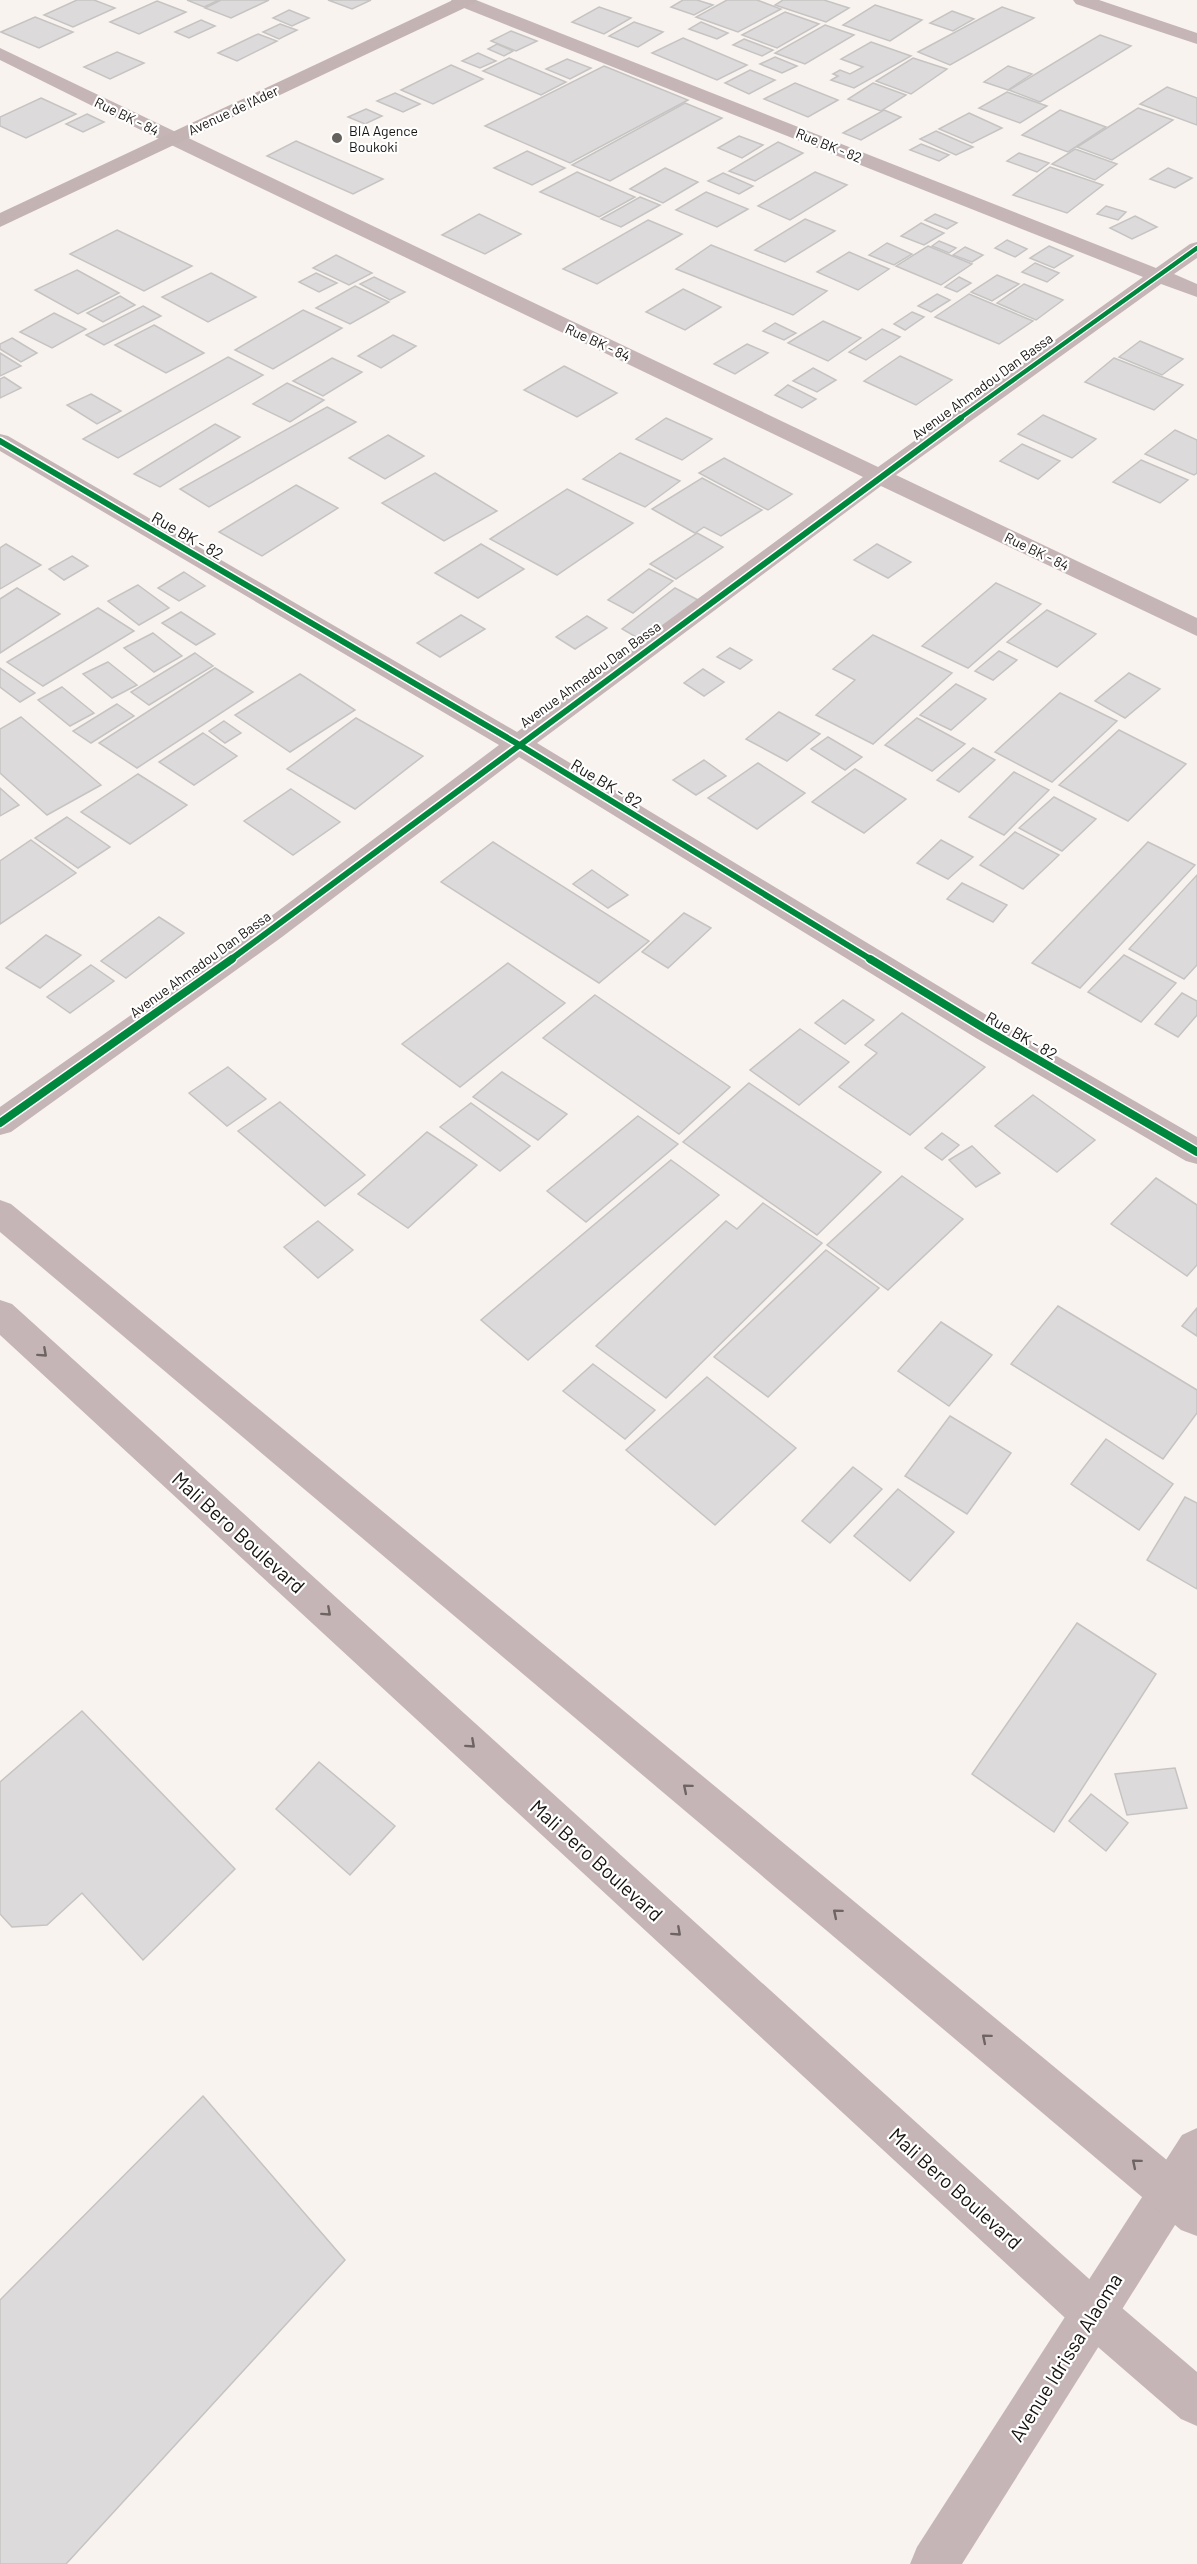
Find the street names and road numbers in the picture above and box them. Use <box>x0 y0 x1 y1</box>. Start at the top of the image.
street label: Avenue de l'Ader <box>185 82 281 138</box>
street label: Rue BK - 84 <box>92 93 162 139</box>
street label: Rue BK - 82 <box>794 124 864 166</box>
street label: Rue BK - 84 <box>563 320 633 364</box>
street label: Avenue Ahmadou Dan Bassa <box>908 329 1056 443</box>
street label: Rue BK - 82 <box>149 507 227 563</box>
street label: Rue BK - 84 <box>1002 528 1072 574</box>
street label: Avenue Ahmadou Dan Bassa <box>516 617 664 731</box>
street label: Rue BK - 82 <box>568 754 646 812</box>
street label: Avenue Ahmadou Dan Bassa <box>126 907 274 1021</box>
street label: Rue BK - 82 <box>983 1007 1061 1063</box>
street label: Mali Bero Boulevard <box>168 1466 310 1598</box>
street label: Mali Bero Boulevard <box>526 1794 668 1926</box>
street label: Mali Bero Boulevard <box>885 2122 1027 2254</box>
street label: Avenue Idrissa Alaoma <box>1003 2268 1127 2446</box>

